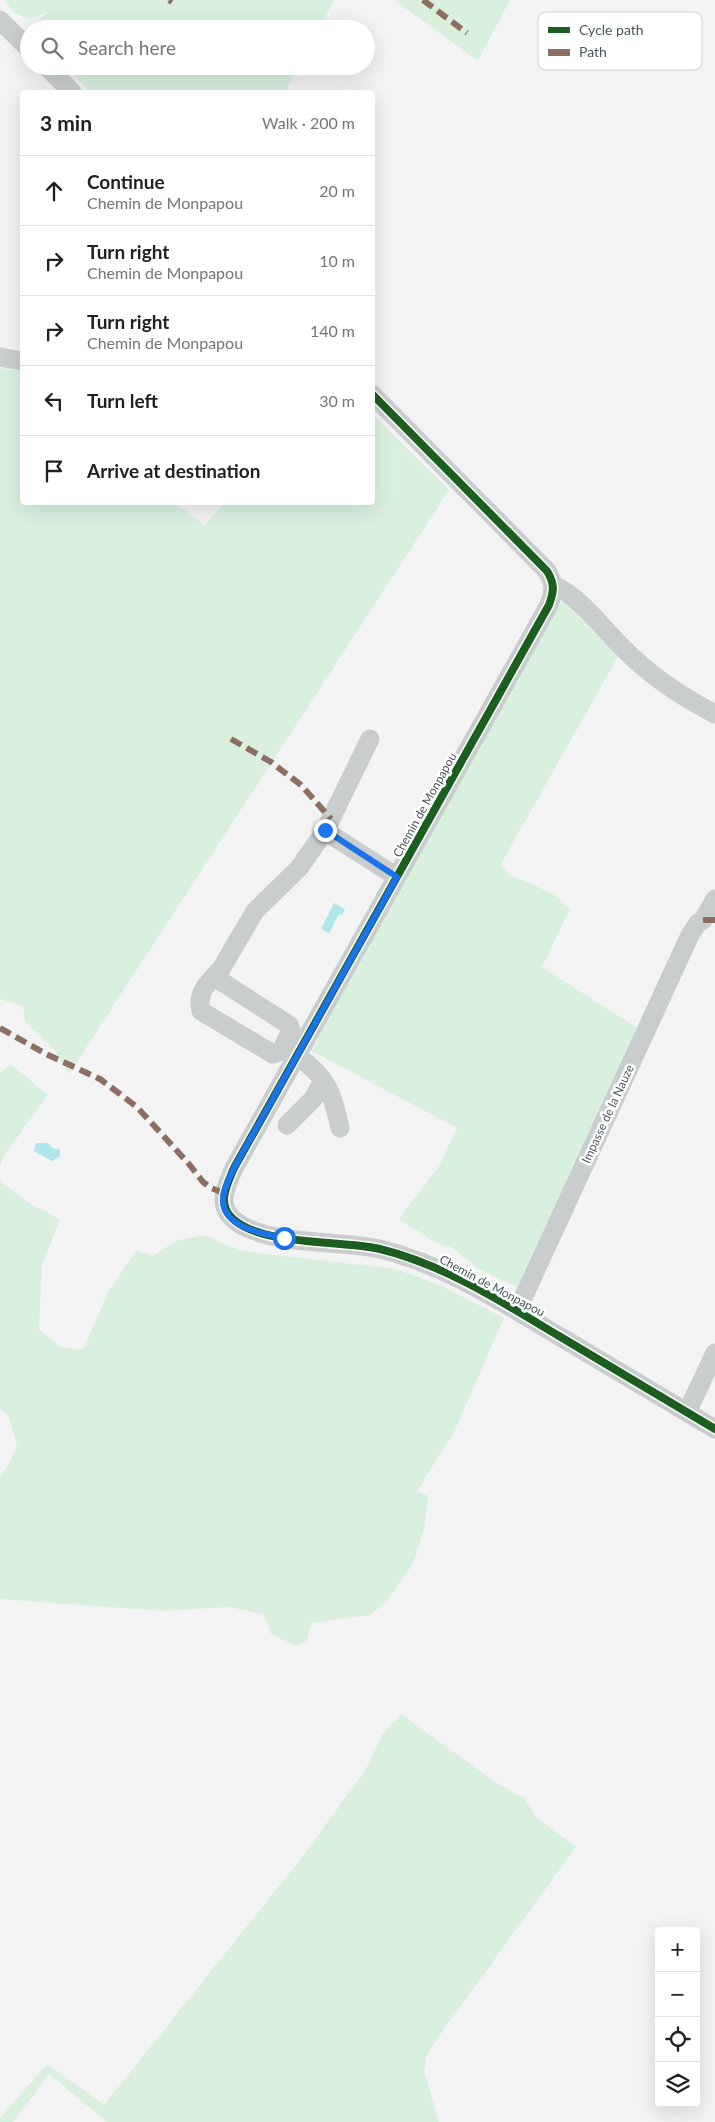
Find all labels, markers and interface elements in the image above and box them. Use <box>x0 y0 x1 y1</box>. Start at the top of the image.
legend <box>538 12 702 70</box>
search box <box>20 20 375 75</box>
text: Cycle path <box>579 21 644 38</box>
icon: search <box>38 34 66 62</box>
text: Search here <box>78 36 176 59</box>
text: Path <box>579 43 607 60</box>
text: 3 min <box>40 110 92 135</box>
text: Walk · 200 m <box>262 113 355 132</box>
text: Continue <box>87 170 165 193</box>
icon: ahead <box>40 177 68 205</box>
text: 20 m <box>319 181 355 200</box>
text: Chemin de Monpapou <box>87 193 243 212</box>
text: Turn right <box>87 240 169 263</box>
icon: right <box>40 247 68 275</box>
text: 10 m <box>319 251 355 270</box>
text: Chemin de Monpapou <box>87 263 243 282</box>
text: Turn right <box>87 310 169 333</box>
icon: right <box>40 317 68 345</box>
text: 140 m <box>310 321 355 340</box>
text: Chemin de Monpapou <box>87 333 243 352</box>
icon: left <box>40 387 68 415</box>
text: Turn left <box>87 389 158 412</box>
text: 30 m <box>319 391 355 410</box>
icon: arrive <box>40 457 68 485</box>
text: Arrive at destination <box>87 459 260 482</box>
street label: Chemin de Monpapou <box>390 750 459 860</box>
route end <box>314 819 337 842</box>
street label: Impasse de la Nauze <box>578 1062 637 1165</box>
route start <box>273 1227 296 1250</box>
street label: Chemin de Monpapou <box>437 1251 547 1320</box>
map controls <box>655 1927 700 2107</box>
button: + <box>655 1927 700 1972</box>
button: − <box>655 1972 700 2017</box>
button: locate <box>655 2017 700 2062</box>
button: layers <box>655 2062 700 2107</box>

